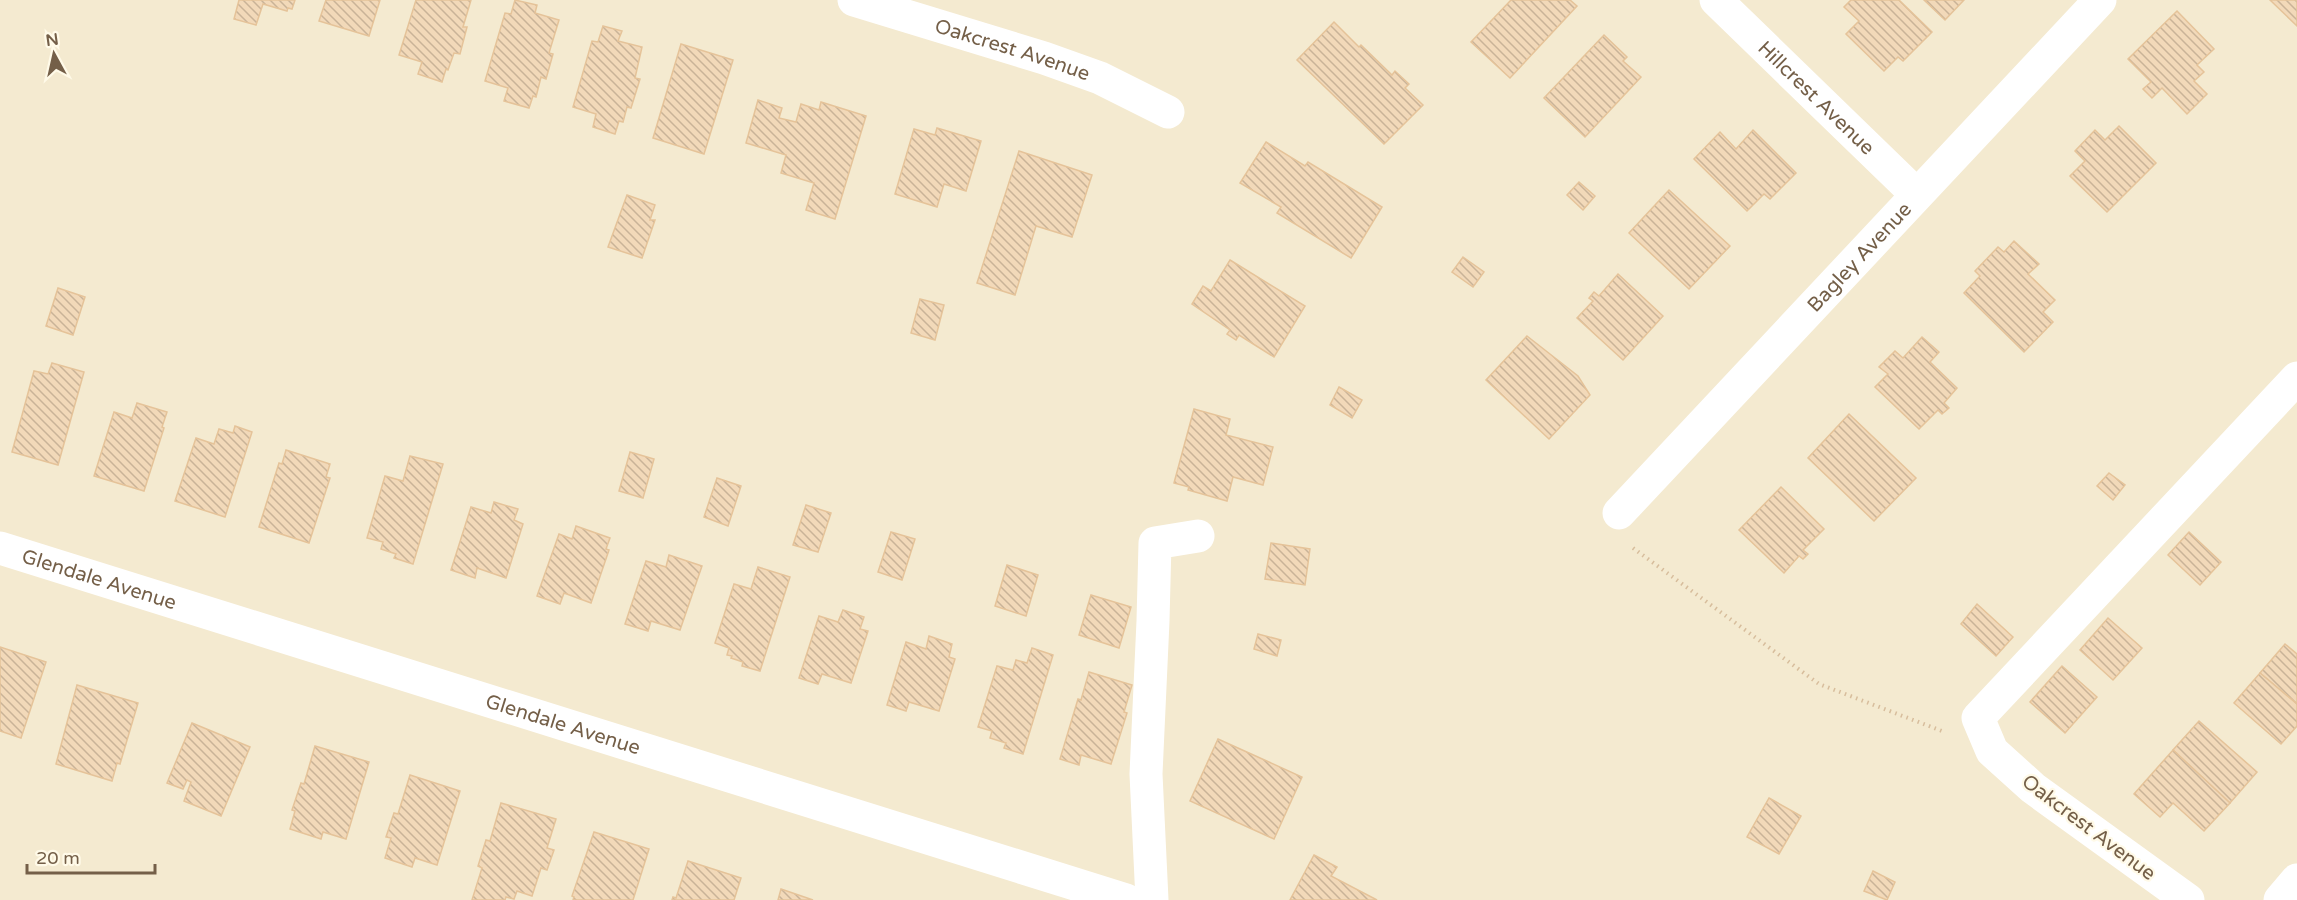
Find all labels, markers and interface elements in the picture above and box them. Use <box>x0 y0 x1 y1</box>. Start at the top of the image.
street label: Oakcrest Avenue <box>932 14 1093 86</box>
north arrow <box>24 24 84 84</box>
text: N <box>44 29 60 51</box>
street label: Hillcrest Avenue <box>1752 36 1879 160</box>
street label: Bagley Avenue <box>1803 198 1917 317</box>
street label: Glendale Avenue <box>19 545 179 615</box>
street label: Glendale Avenue <box>483 690 643 760</box>
street label: Oakcrest Avenue <box>2017 770 2160 886</box>
scale bar <box>27 837 154 875</box>
text: 20 m <box>36 847 80 869</box>

